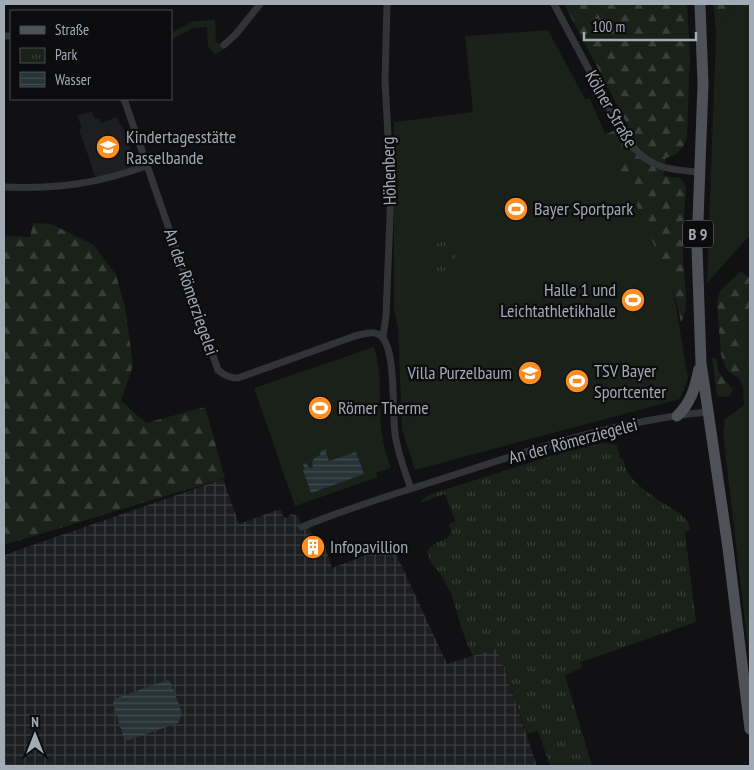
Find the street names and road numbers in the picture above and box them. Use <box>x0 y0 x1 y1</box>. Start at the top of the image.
street label: Kölner Straße <box>580 66 643 151</box>
street label: Höhenberg <box>376 136 401 206</box>
road number: B 9 <box>683 220 713 248</box>
street label: An der Römerziegelei <box>159 225 224 358</box>
street label: An der Römerziegelei <box>506 412 640 469</box>

